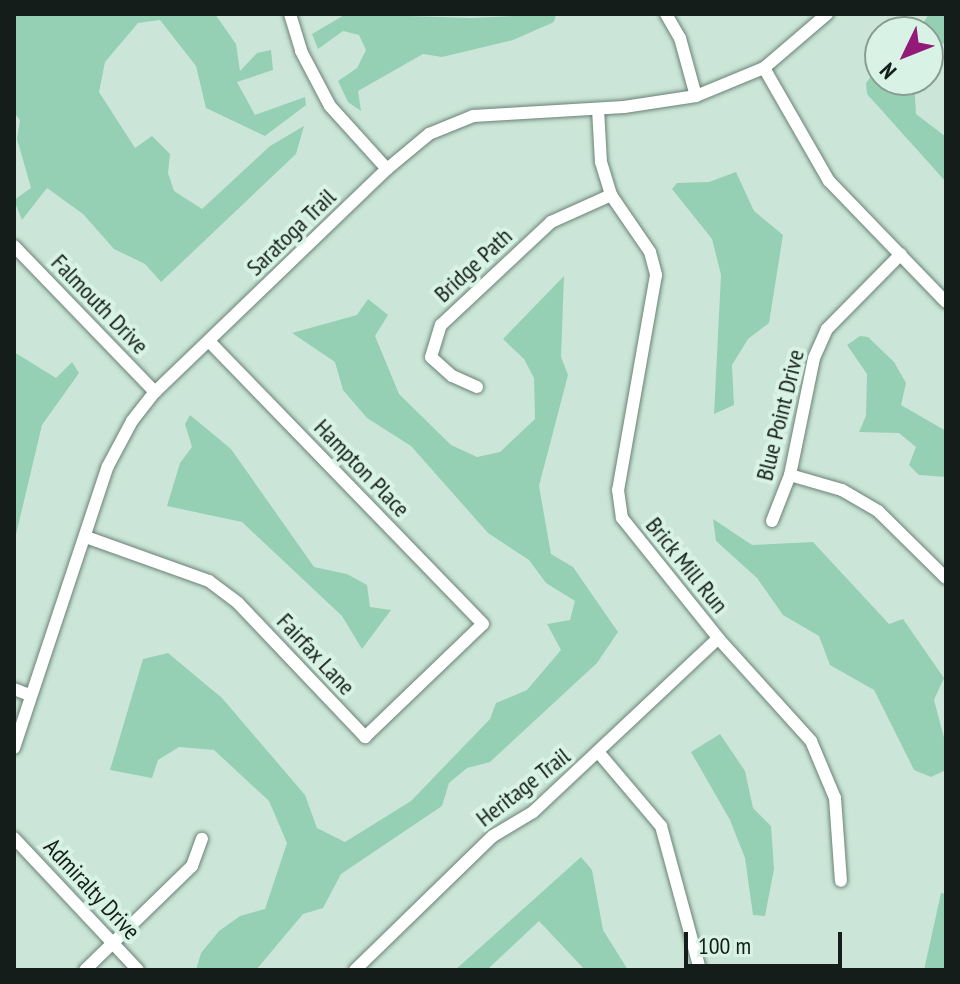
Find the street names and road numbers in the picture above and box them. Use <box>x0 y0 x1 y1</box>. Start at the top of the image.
street label: Saratoga Trail <box>240 182 342 282</box>
street label: Bridge Path <box>428 222 518 308</box>
street label: Falmouth Drive <box>45 248 155 360</box>
street label: Blue Point Drive <box>750 347 810 483</box>
street label: Hampton Place <box>308 413 416 523</box>
street label: Brick Mill Run <box>640 511 734 619</box>
street label: Fairfax Lane <box>271 607 361 701</box>
street label: Heritage Trail <box>470 741 576 833</box>
street label: Admiralty Drive <box>38 832 146 946</box>

